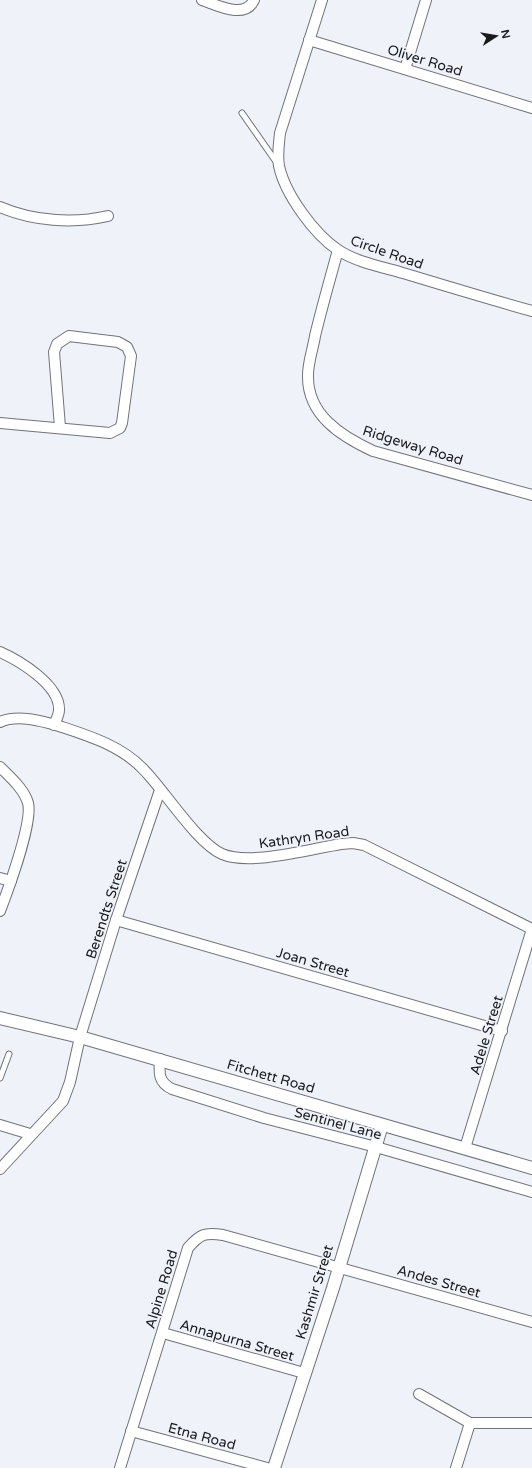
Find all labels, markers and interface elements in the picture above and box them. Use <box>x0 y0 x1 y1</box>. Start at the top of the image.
north arrow <box>476 16 516 56</box>
text: N <box>498 28 513 40</box>
street label: Oliver Road <box>385 41 464 80</box>
street label: Circle Road <box>348 232 426 273</box>
street label: Ridgeway Road <box>361 422 465 469</box>
street label: Kathryn Road <box>258 823 350 852</box>
street label: Berendts Street <box>82 857 131 961</box>
street label: Joan Street <box>274 944 352 981</box>
street label: Adele Street <box>466 993 507 1077</box>
street label: Fitchett Road <box>225 1056 317 1097</box>
street label: Sentinel Lane <box>292 1104 383 1143</box>
street label: Kashmir Street <box>292 1242 337 1341</box>
street label: Alpine Road <box>141 1248 182 1331</box>
street label: Andes Street <box>395 1261 483 1302</box>
street label: Annapurna Street <box>178 1316 297 1365</box>
street label: Etna Road <box>166 1419 238 1454</box>

